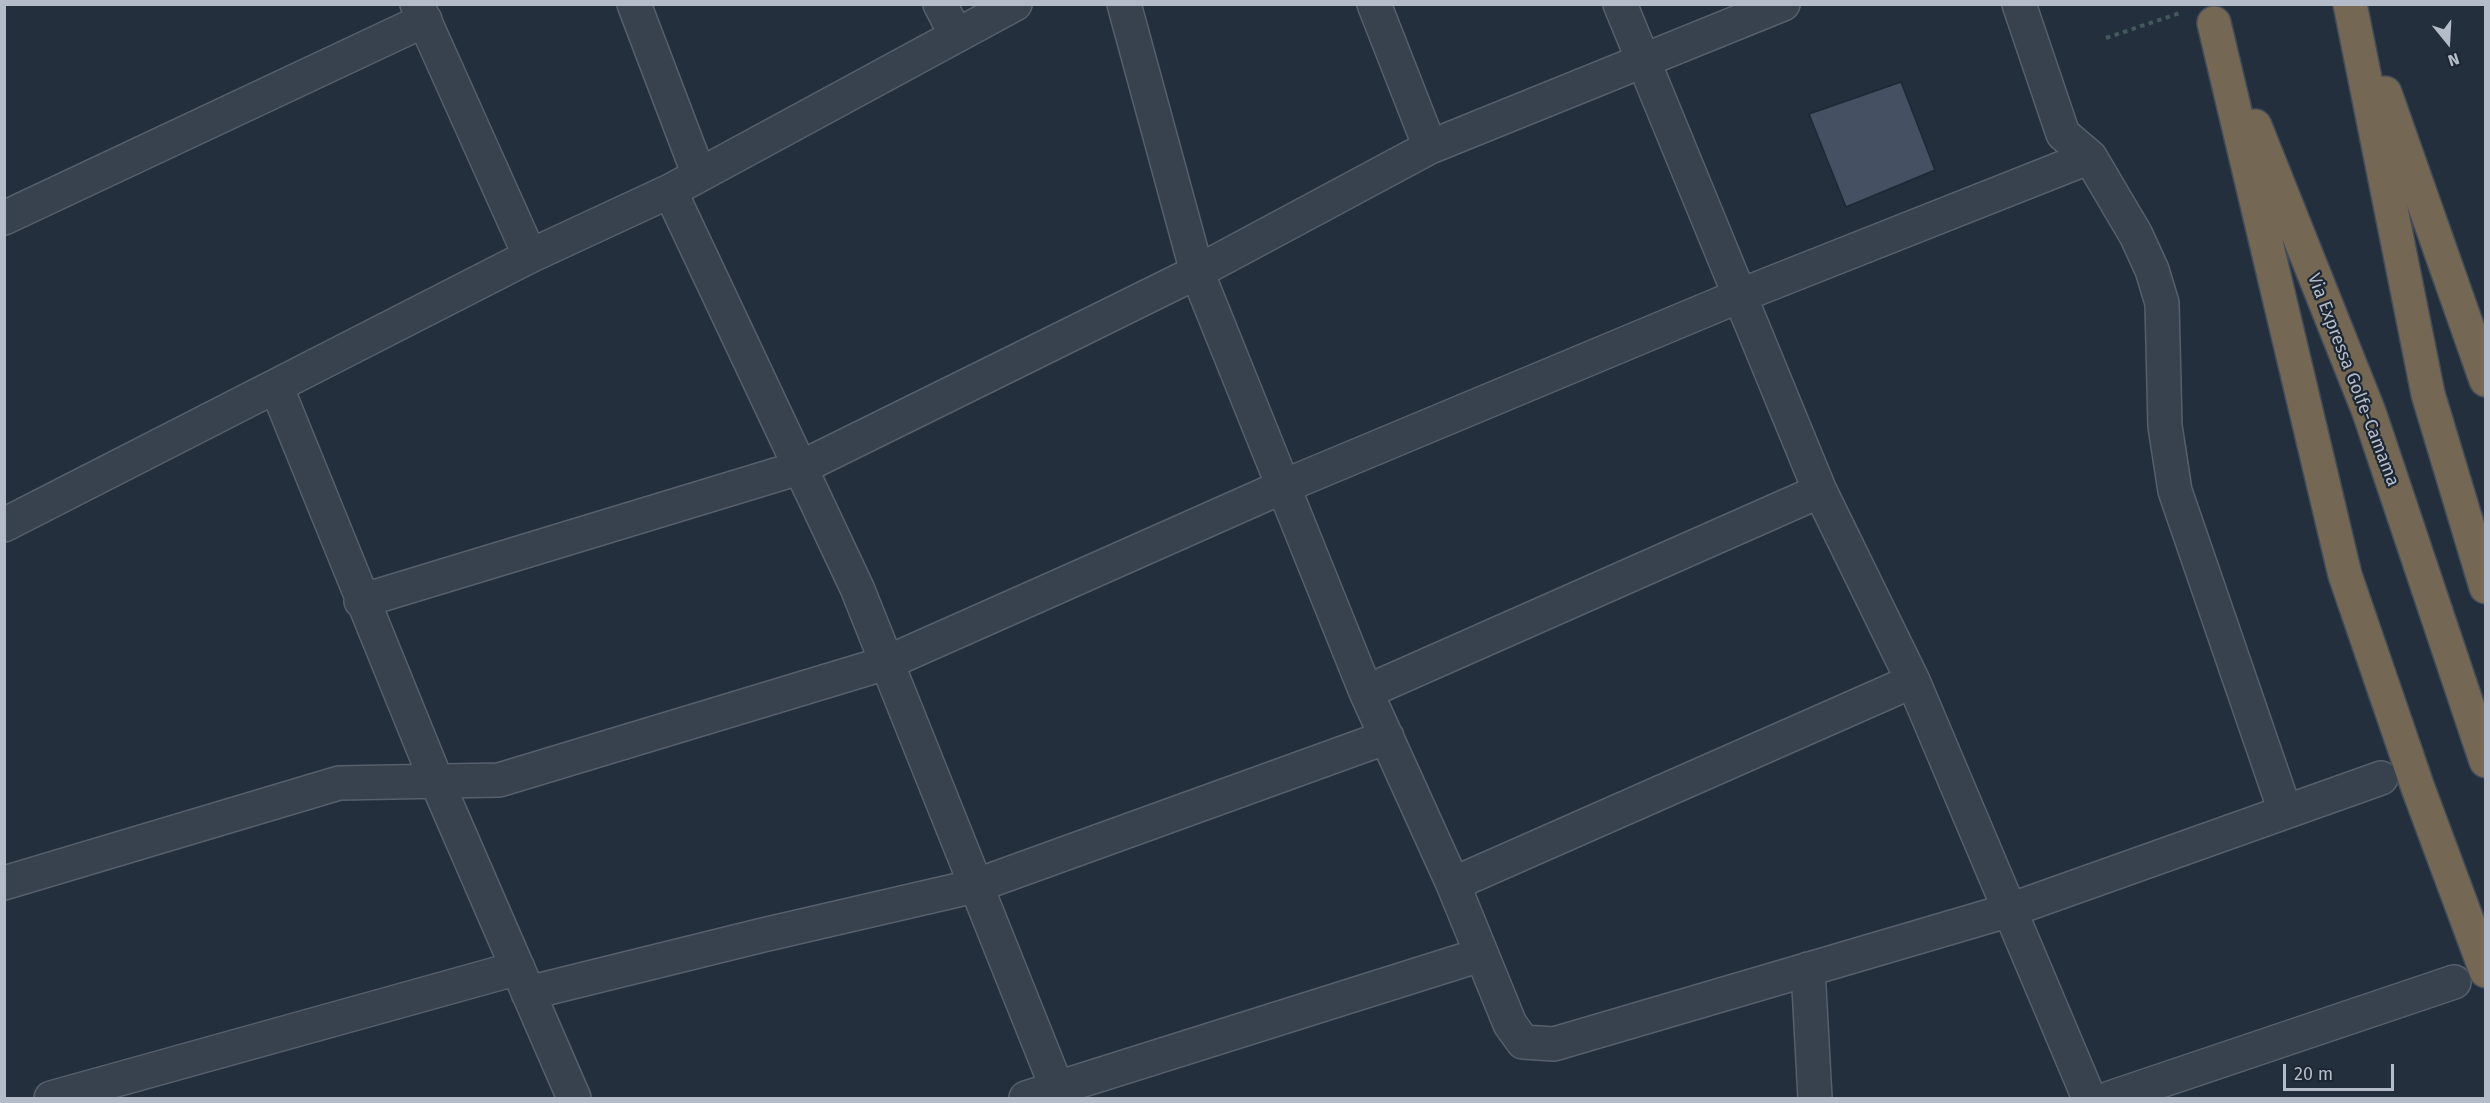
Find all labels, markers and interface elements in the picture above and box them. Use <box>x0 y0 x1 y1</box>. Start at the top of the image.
north arrow <box>2418 12 2478 72</box>
text: N <box>2446 49 2462 70</box>
street label: Via Expressa Golfe-Camama <box>2302 271 2404 489</box>
scale bar <box>2286 1052 2397 1090</box>
text: 20 m <box>2294 1063 2333 1085</box>

